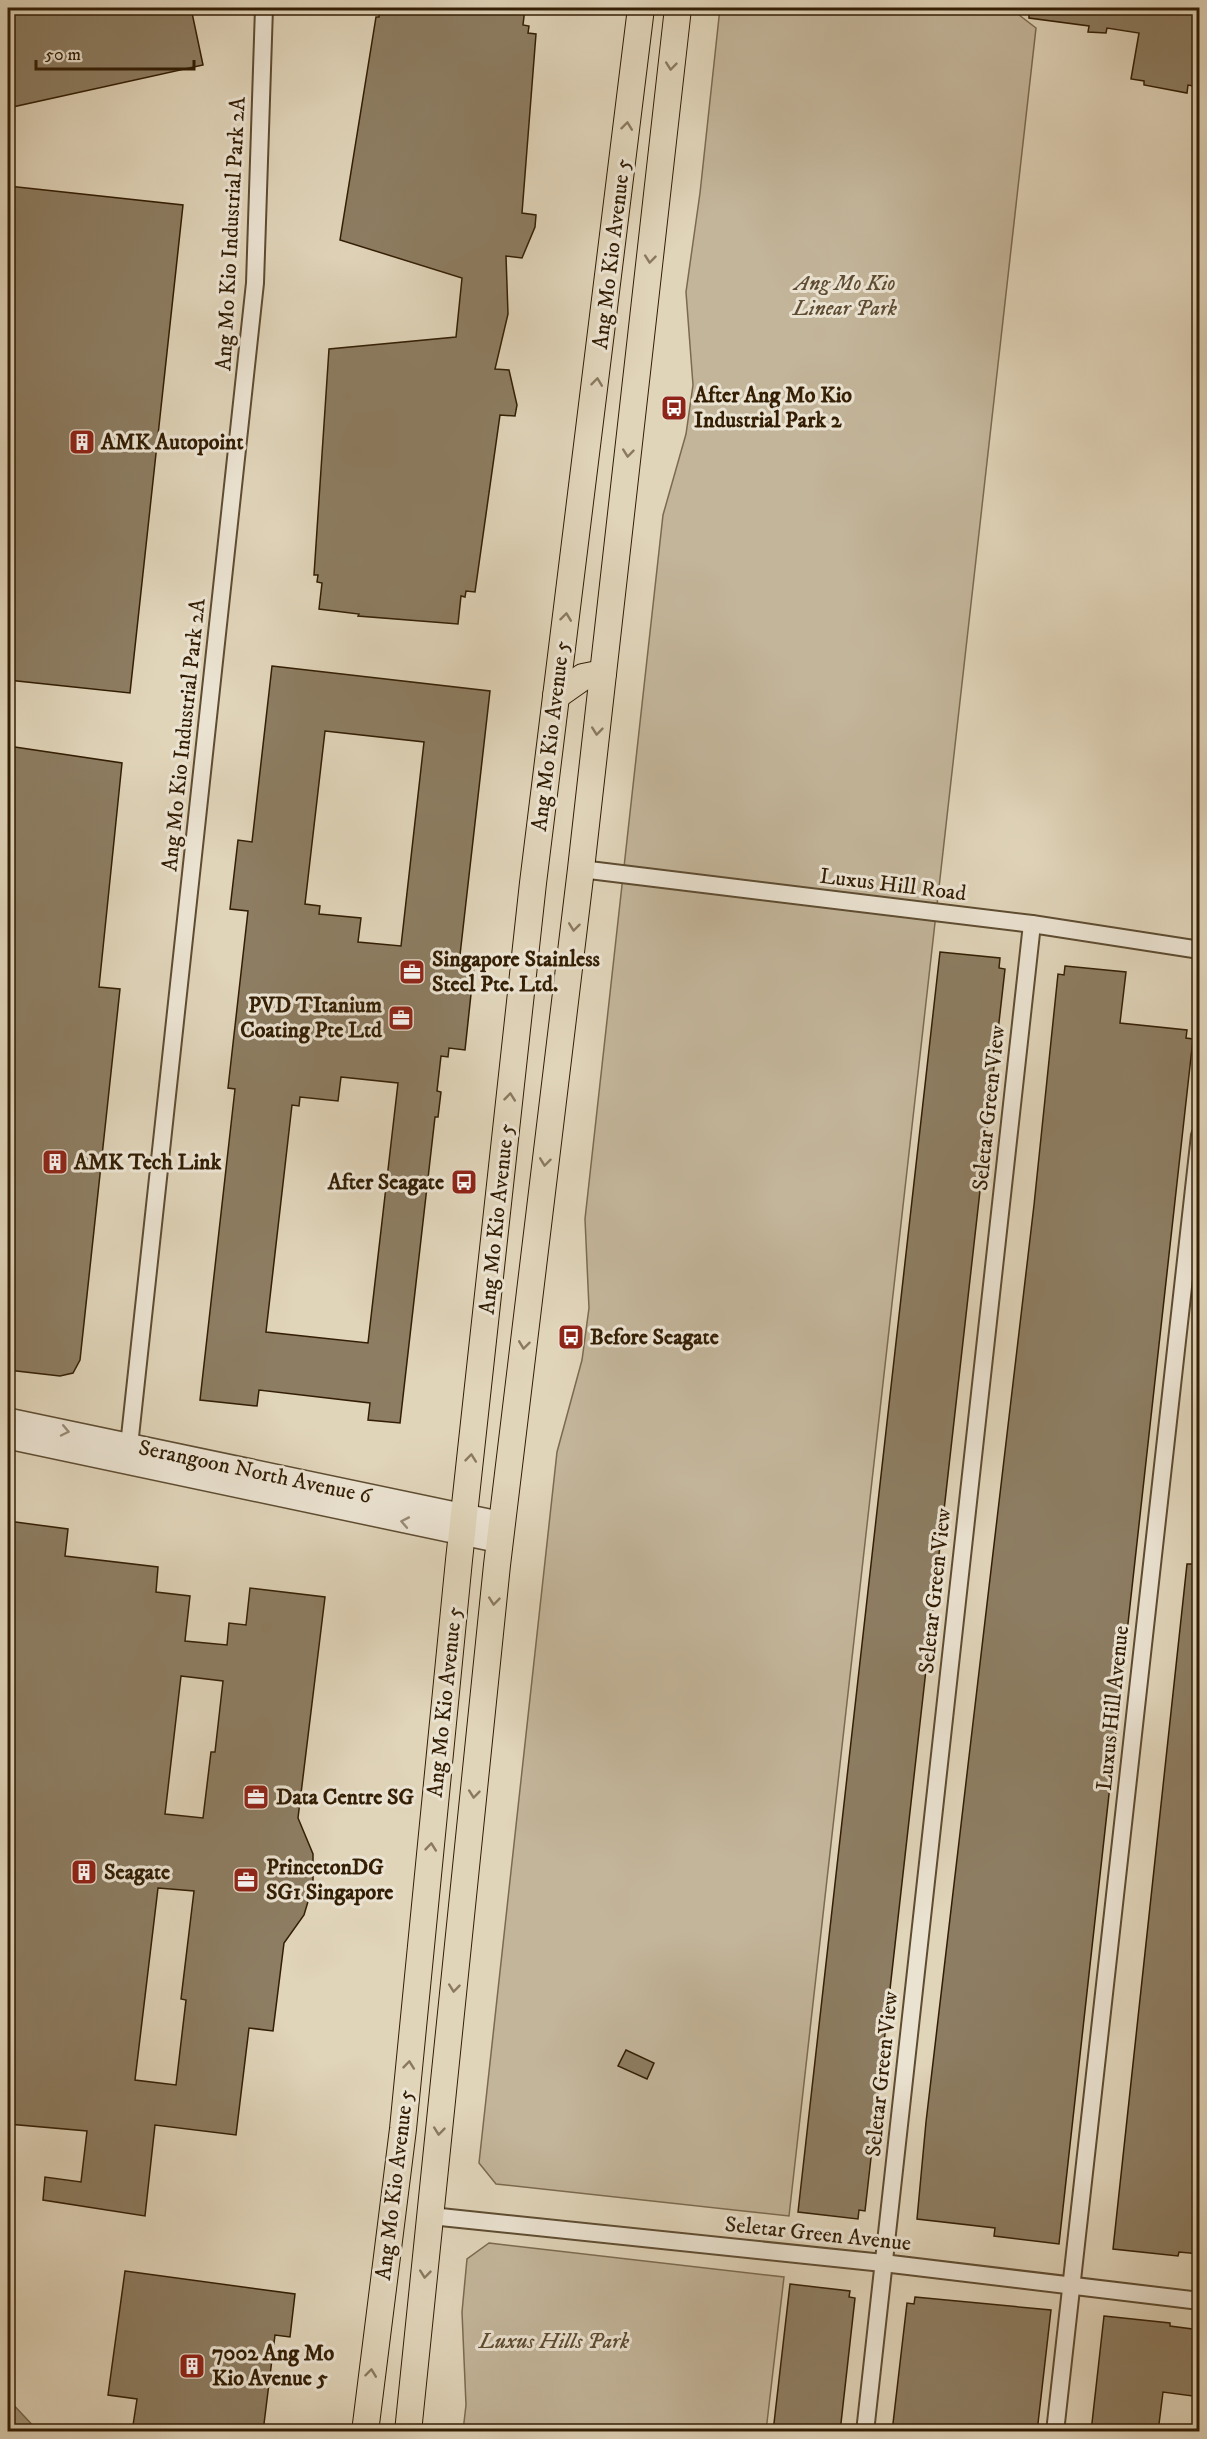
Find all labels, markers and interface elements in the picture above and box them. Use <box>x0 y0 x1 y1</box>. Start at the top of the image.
scale bar <box>36 33 194 71</box>
text: 50 m <box>45 44 81 66</box>
one-way arrow <box>666 61 678 70</box>
street label: Ang Mo Kio Industrial Park 2A <box>210 95 252 372</box>
one-way arrow <box>620 122 633 131</box>
street label: Ang Mo Kio Avenue 5 <box>587 157 637 351</box>
one-way arrow <box>644 255 656 264</box>
park label: Ang Mo Kio Linear Park <box>791 270 898 322</box>
one-way arrow <box>590 377 602 386</box>
place label: After Ang Mo Kio Industrial Park 2 <box>693 382 852 434</box>
bus stop icon: After Ang Mo Kio Industrial Park 2 <box>659 393 689 423</box>
building icon: AMK Autopoint <box>67 427 97 457</box>
place label: AMK Autopoint <box>100 429 244 456</box>
one-way arrow <box>622 449 635 458</box>
street label: Ang Mo Kio Industrial Park 2A <box>156 596 212 873</box>
one-way arrow <box>560 612 572 621</box>
street label: Ang Mo Kio Avenue 5 <box>526 639 576 833</box>
one-way arrow <box>591 727 603 736</box>
street label: Luxus Hill Road <box>818 863 968 907</box>
one-way arrow <box>568 922 581 931</box>
place label: Singapore Stainless Steel Pte. Ltd. <box>432 946 601 998</box>
office icon: Singapore Stainless Steel Pte. Ltd. <box>397 957 427 987</box>
place label: PVD TItanium Coating Pte Ltd <box>240 992 383 1044</box>
office icon: PVD TItanium Coating Pte Ltd <box>386 1003 416 1033</box>
street label: Seletar Green View <box>967 1024 1011 1192</box>
one-way arrow <box>503 1093 516 1102</box>
street label: Ang Mo Kio Avenue 5 <box>474 1122 520 1316</box>
building icon: AMK Tech Link <box>40 1147 70 1177</box>
place label: AMK Tech Link <box>73 1149 223 1176</box>
one-way arrow <box>540 1158 552 1167</box>
bus stop icon: After Seagate <box>449 1167 479 1197</box>
place label: After Seagate <box>327 1169 444 1196</box>
bus stop icon: Before Seagate <box>556 1322 586 1352</box>
place label: Before Seagate <box>590 1324 719 1351</box>
one-way arrow <box>518 1340 530 1349</box>
one-way arrow <box>59 1424 69 1437</box>
street label: Serangoon North Avenue 6 <box>136 1434 375 1510</box>
one-way arrow <box>464 1454 477 1463</box>
street label: Seletar Green View <box>913 1507 957 1675</box>
one-way arrow <box>401 1516 411 1529</box>
one-way arrow <box>488 1596 501 1605</box>
street label: Ang Mo Kio Avenue 5 <box>422 1605 468 1799</box>
street label: Luxus Hill Avenue <box>1091 1624 1135 1792</box>
office icon: Data Centre SG <box>241 1782 271 1812</box>
place label: Data Centre SG <box>276 1784 415 1811</box>
one-way arrow <box>468 1790 481 1799</box>
one-way arrow <box>424 1842 437 1852</box>
place label: PrincetonDG SG1 Singapore <box>266 1854 393 1906</box>
building icon: Seagate <box>69 1857 99 1887</box>
place label: Seagate <box>104 1859 170 1886</box>
office icon: PrincetonDG SG1 Singapore <box>231 1865 261 1895</box>
one-way arrow <box>448 1984 461 1993</box>
street label: Seletar Green View <box>860 1990 904 2158</box>
one-way arrow <box>402 2060 415 2070</box>
street label: Ang Mo Kio Avenue 5 <box>370 2088 420 2282</box>
one-way arrow <box>433 2126 446 2136</box>
street label: Seletar Green Avenue <box>724 2211 912 2257</box>
one-way arrow <box>419 2270 432 2279</box>
park label: Luxus Hills Park <box>477 2328 630 2355</box>
place label: 7002 Ang Mo Kio Avenue 5 <box>212 2340 335 2392</box>
building icon: 7002 Ang Mo Kio Avenue 5 <box>177 2351 207 2381</box>
one-way arrow <box>364 2369 377 2378</box>

